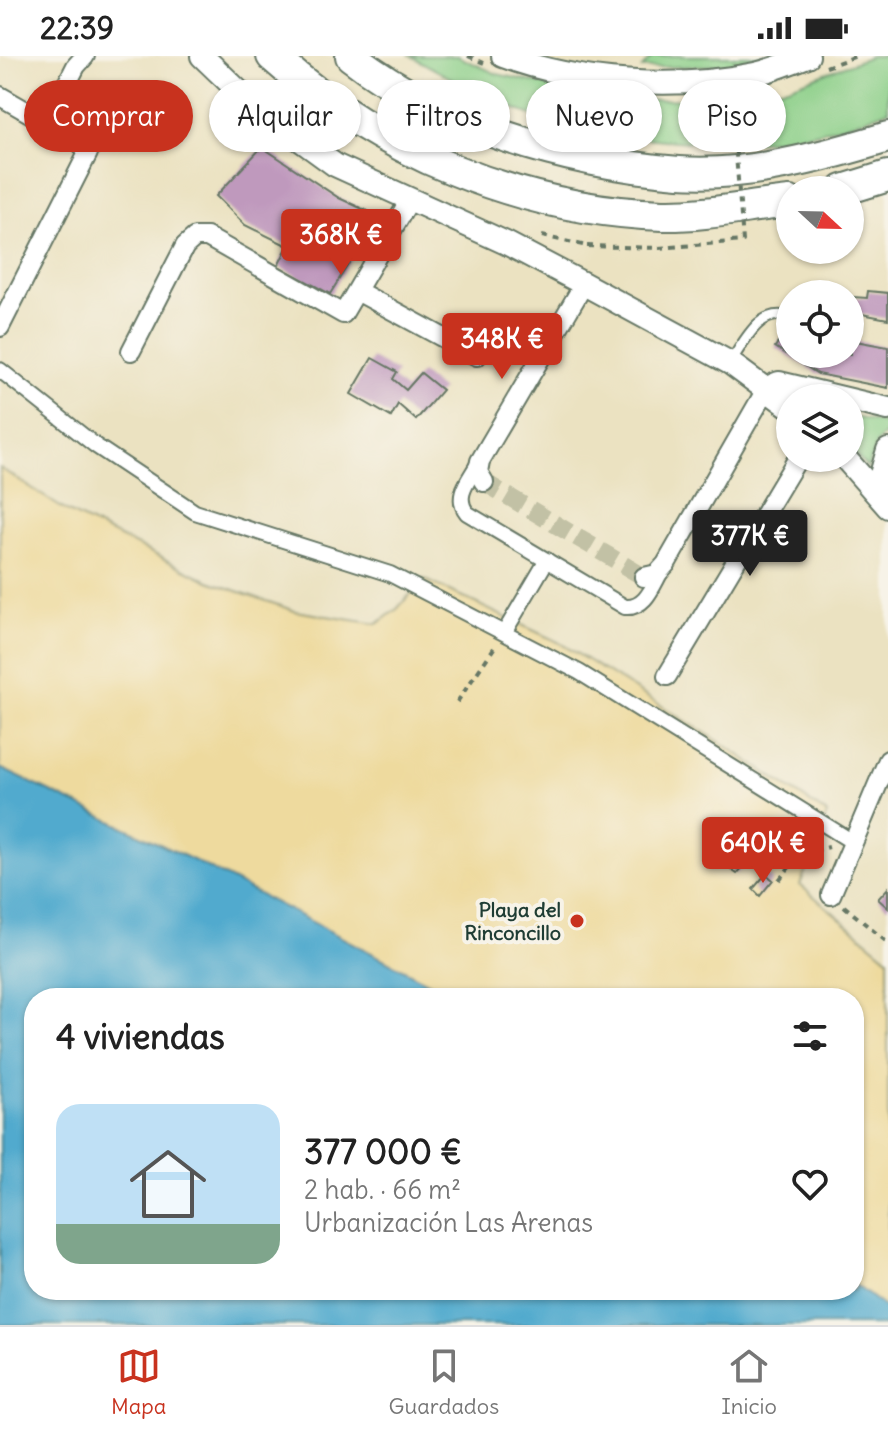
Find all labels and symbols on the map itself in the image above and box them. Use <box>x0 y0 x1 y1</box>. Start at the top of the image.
north arrow <box>776 176 864 264</box>
pin: 368K € <box>276 209 406 277</box>
pin: 348K € <box>437 313 567 381</box>
pin: 377K € <box>685 510 815 578</box>
pin: 640K € <box>698 817 828 885</box>
place label: Playa del Rinconcillo <box>465 897 561 945</box>
marker: Playa del Rinconcillo <box>568 912 586 930</box>

